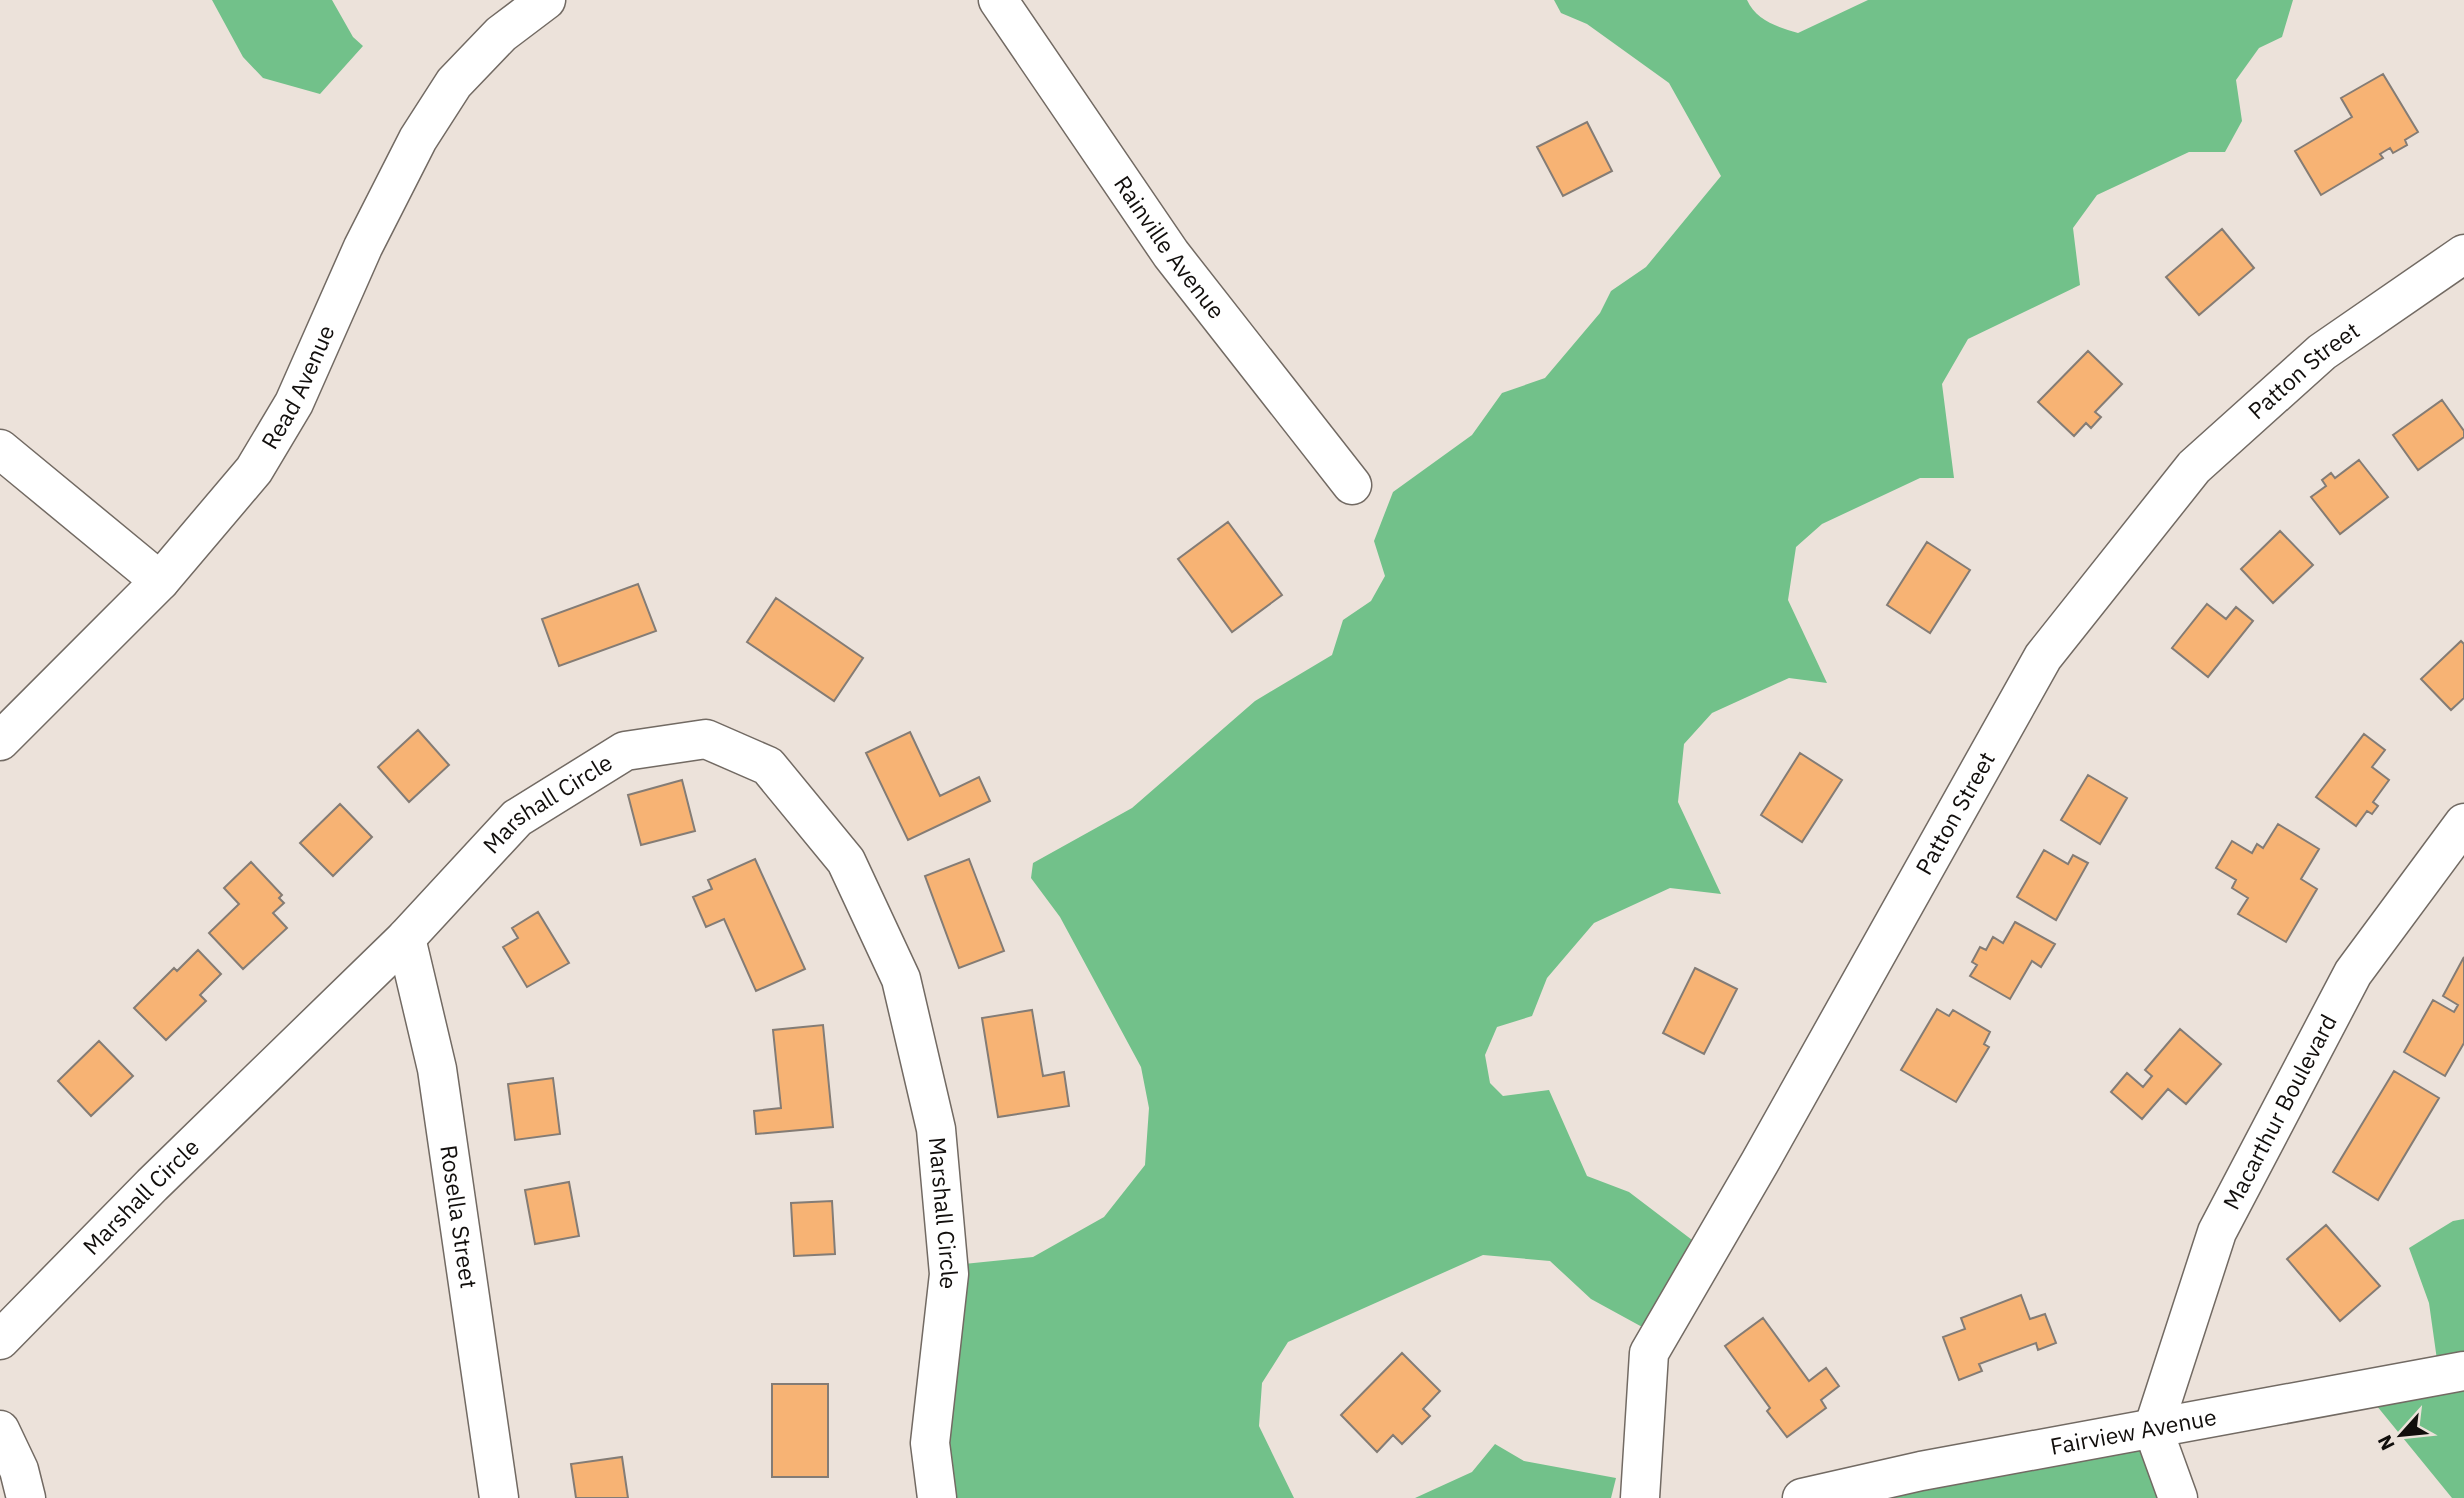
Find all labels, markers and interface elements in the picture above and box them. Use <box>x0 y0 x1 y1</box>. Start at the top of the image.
street label: Rainville Avenue <box>1108 170 1232 325</box>
street label: Patton Street <box>2241 315 2365 425</box>
street label: Read Avenue <box>254 320 341 454</box>
street label: Patton Street <box>1908 746 2001 880</box>
street label: Marshall Circle <box>476 747 617 859</box>
street label: Macarthur Boulevard <box>2216 1009 2343 1214</box>
street label: Marshall Circle <box>76 1132 205 1261</box>
street label: Marshall Circle <box>923 1136 965 1291</box>
street label: Rosella Street <box>434 1143 485 1290</box>
north arrow <box>2366 1400 2436 1470</box>
street label: Fairview Avenue <box>2048 1401 2219 1461</box>
text: N <box>2372 1431 2400 1454</box>

